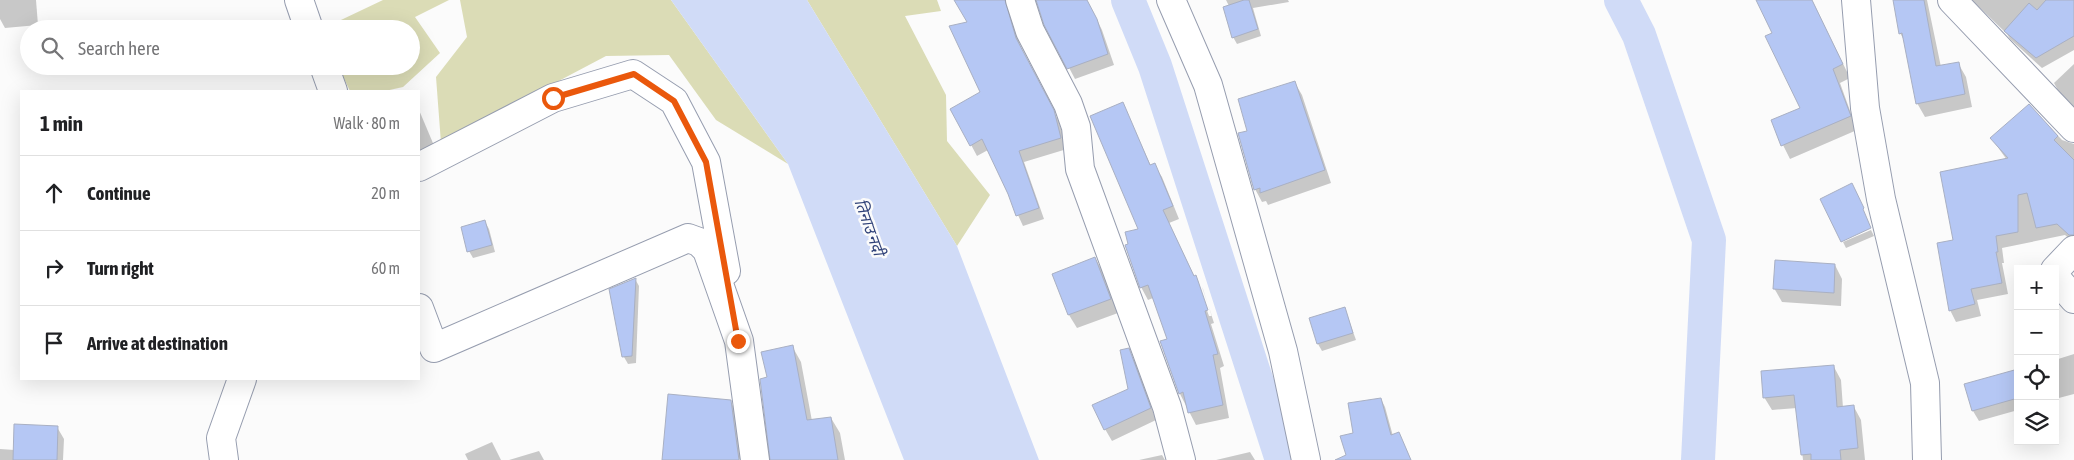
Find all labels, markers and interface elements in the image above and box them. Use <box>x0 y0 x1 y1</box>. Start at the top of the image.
search box <box>20 20 420 75</box>
icon: search <box>38 34 66 62</box>
text: Search here <box>78 37 160 59</box>
route start <box>542 87 565 110</box>
text: 1 min <box>40 111 83 135</box>
text: Walk · 80 m <box>334 114 400 132</box>
icon: ahead <box>40 179 68 207</box>
text: Continue <box>87 182 151 204</box>
text: 20 m <box>371 184 400 202</box>
water label: तिनाउ नदी <box>851 196 889 260</box>
icon: right <box>40 254 68 282</box>
text: Turn right <box>87 257 154 279</box>
text: 60 m <box>371 259 400 277</box>
map controls <box>2014 265 2059 445</box>
button: + <box>2014 265 2059 310</box>
button: − <box>2014 310 2059 355</box>
icon: arrive <box>40 329 68 357</box>
route end <box>727 330 750 353</box>
text: Arrive at destination <box>87 332 228 354</box>
button: locate <box>2014 355 2059 400</box>
button: layers <box>2014 400 2059 445</box>

